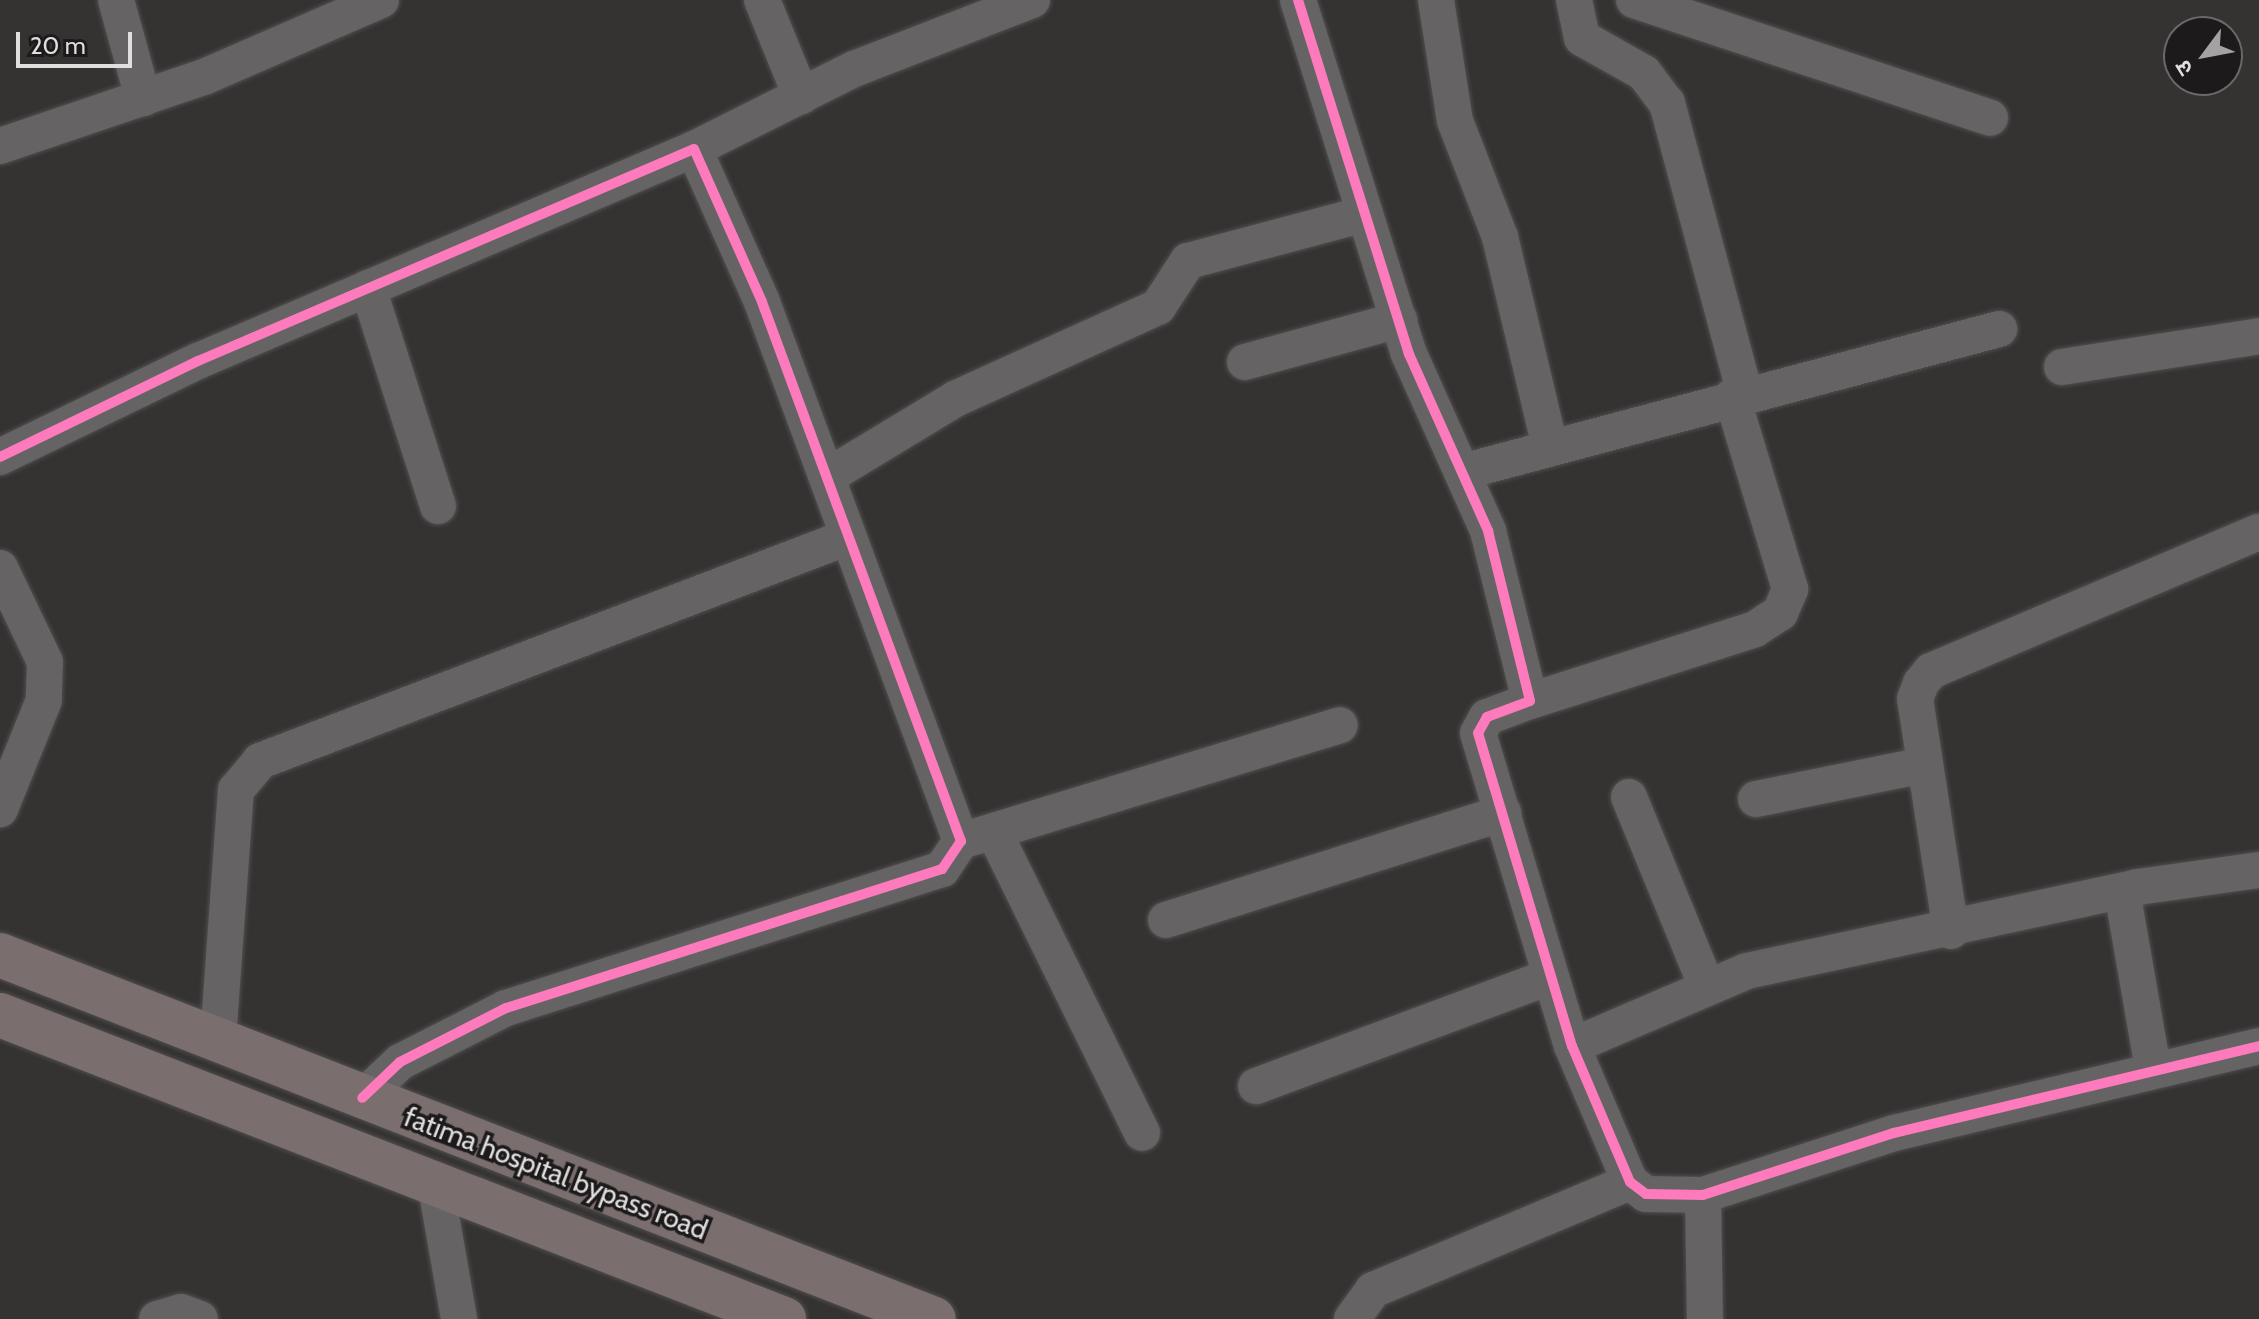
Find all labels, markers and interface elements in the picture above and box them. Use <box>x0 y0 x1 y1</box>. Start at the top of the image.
scale bar <box>20 16 136 66</box>
north arrow <box>2163 16 2243 96</box>
text: 20 m <box>30 31 86 60</box>
text: उ <box>2169 55 2199 81</box>
street label: fatima hospital bypass road <box>400 1100 712 1246</box>

